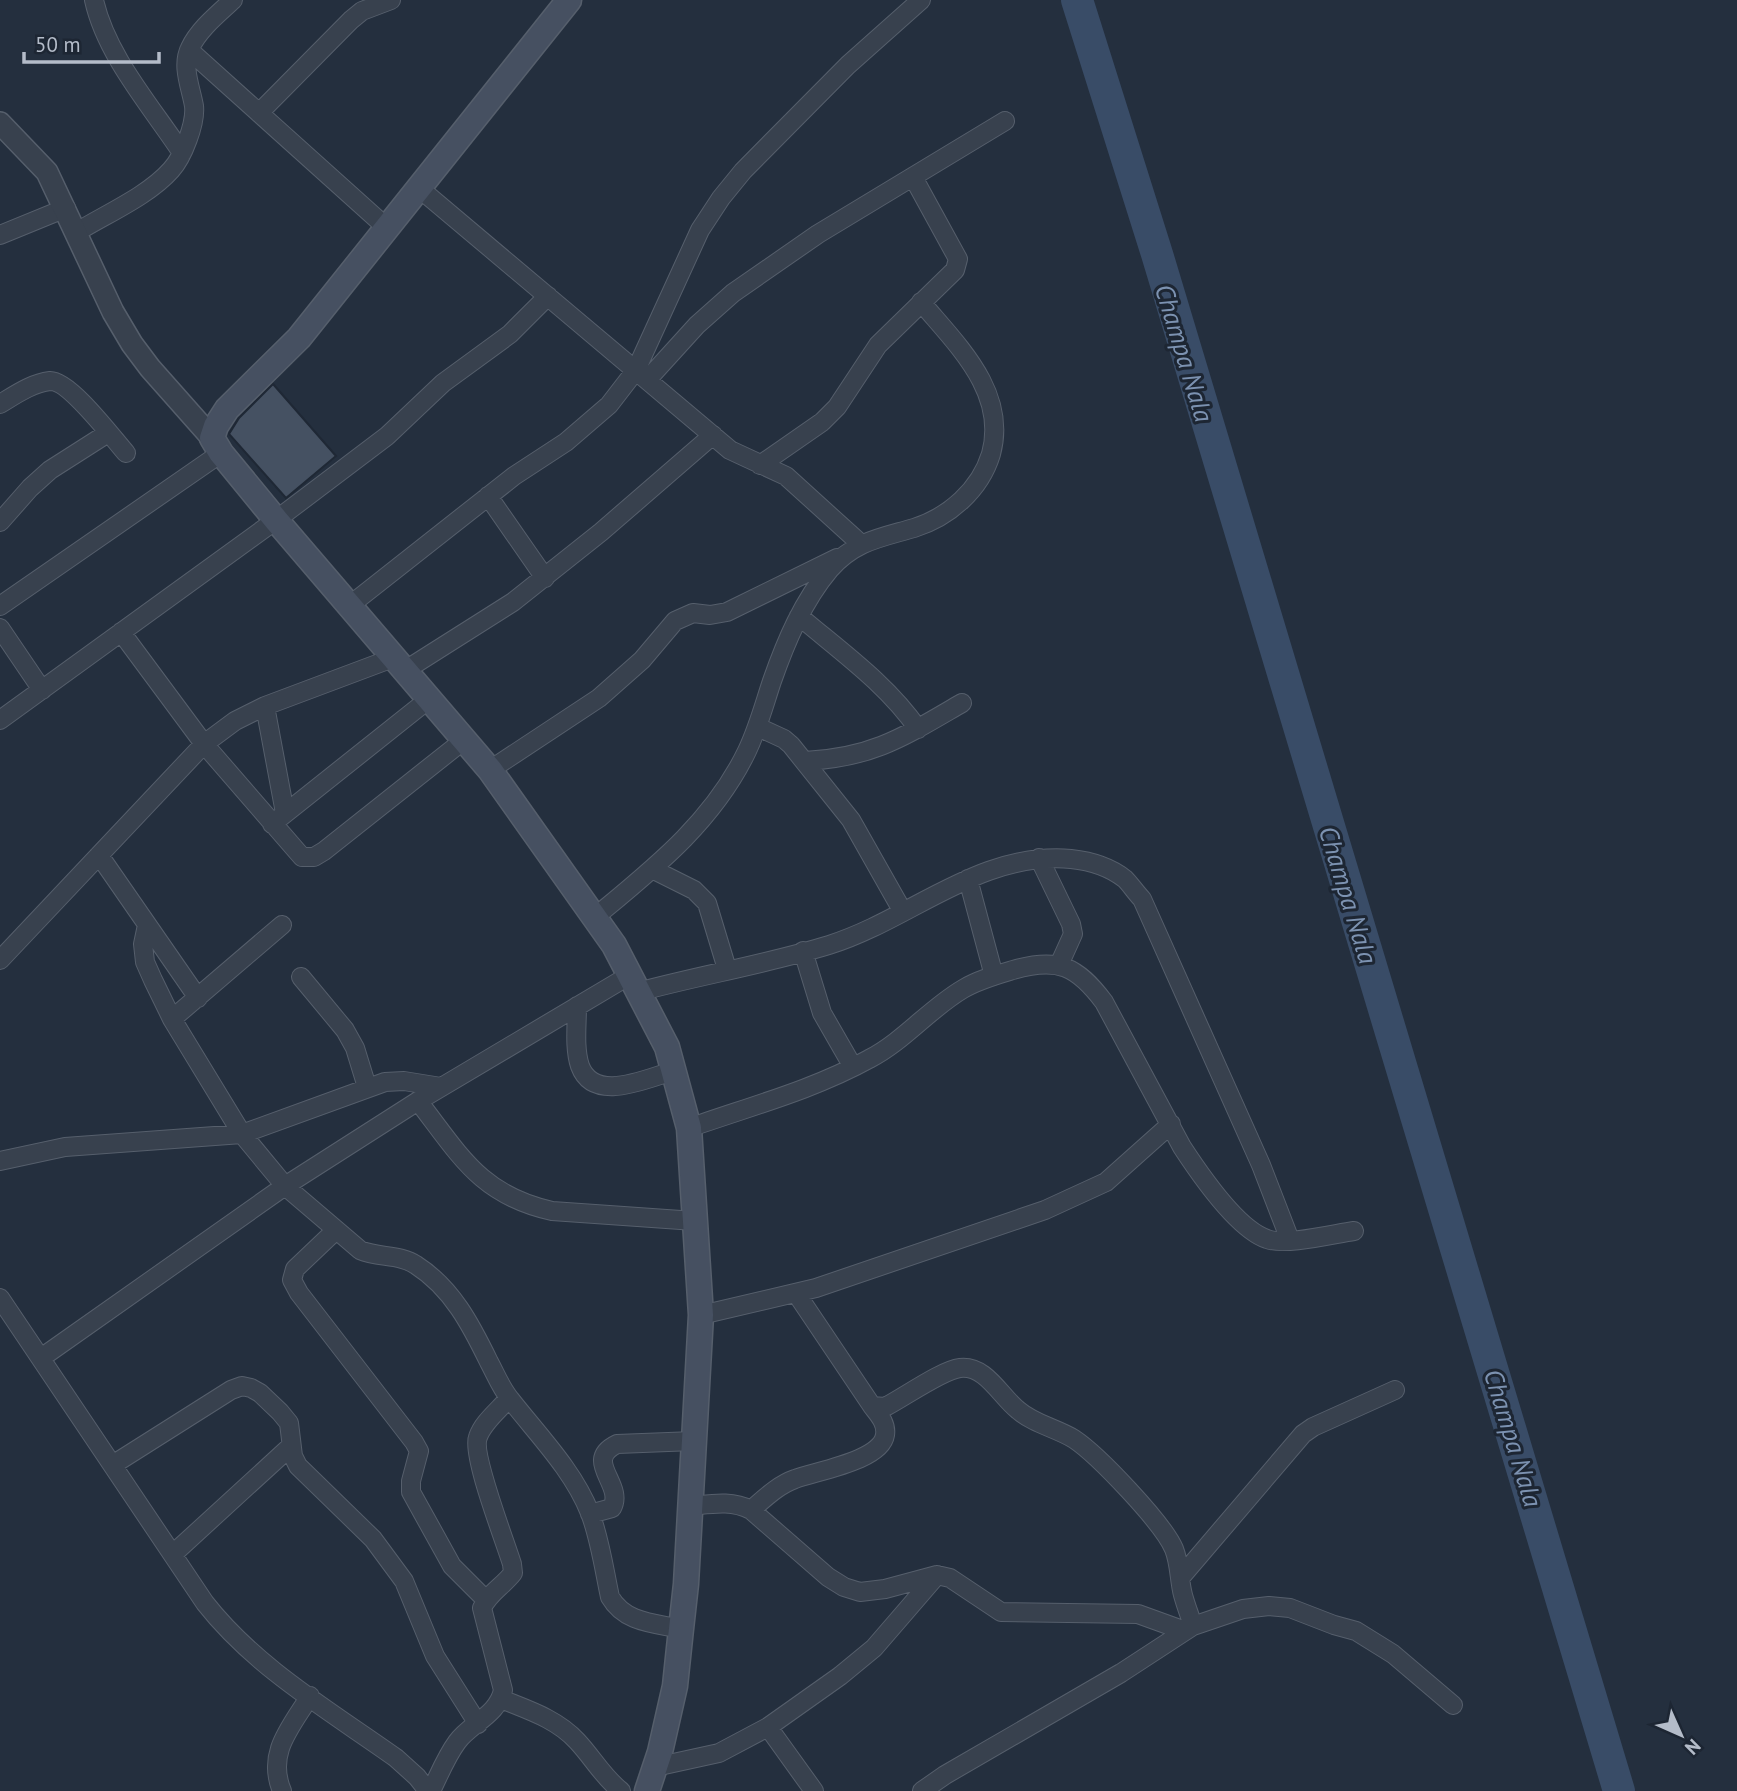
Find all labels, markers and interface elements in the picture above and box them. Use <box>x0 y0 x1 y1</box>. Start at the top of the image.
scale bar <box>24 21 159 65</box>
text: 50 m <box>35 31 81 58</box>
water label: Champa Nala <box>1148 280 1221 426</box>
water label: Champa Nala <box>1312 822 1385 968</box>
water label: Champa Nala <box>1477 1365 1550 1511</box>
north arrow <box>1646 1700 1716 1770</box>
text: N <box>1680 1734 1706 1760</box>

